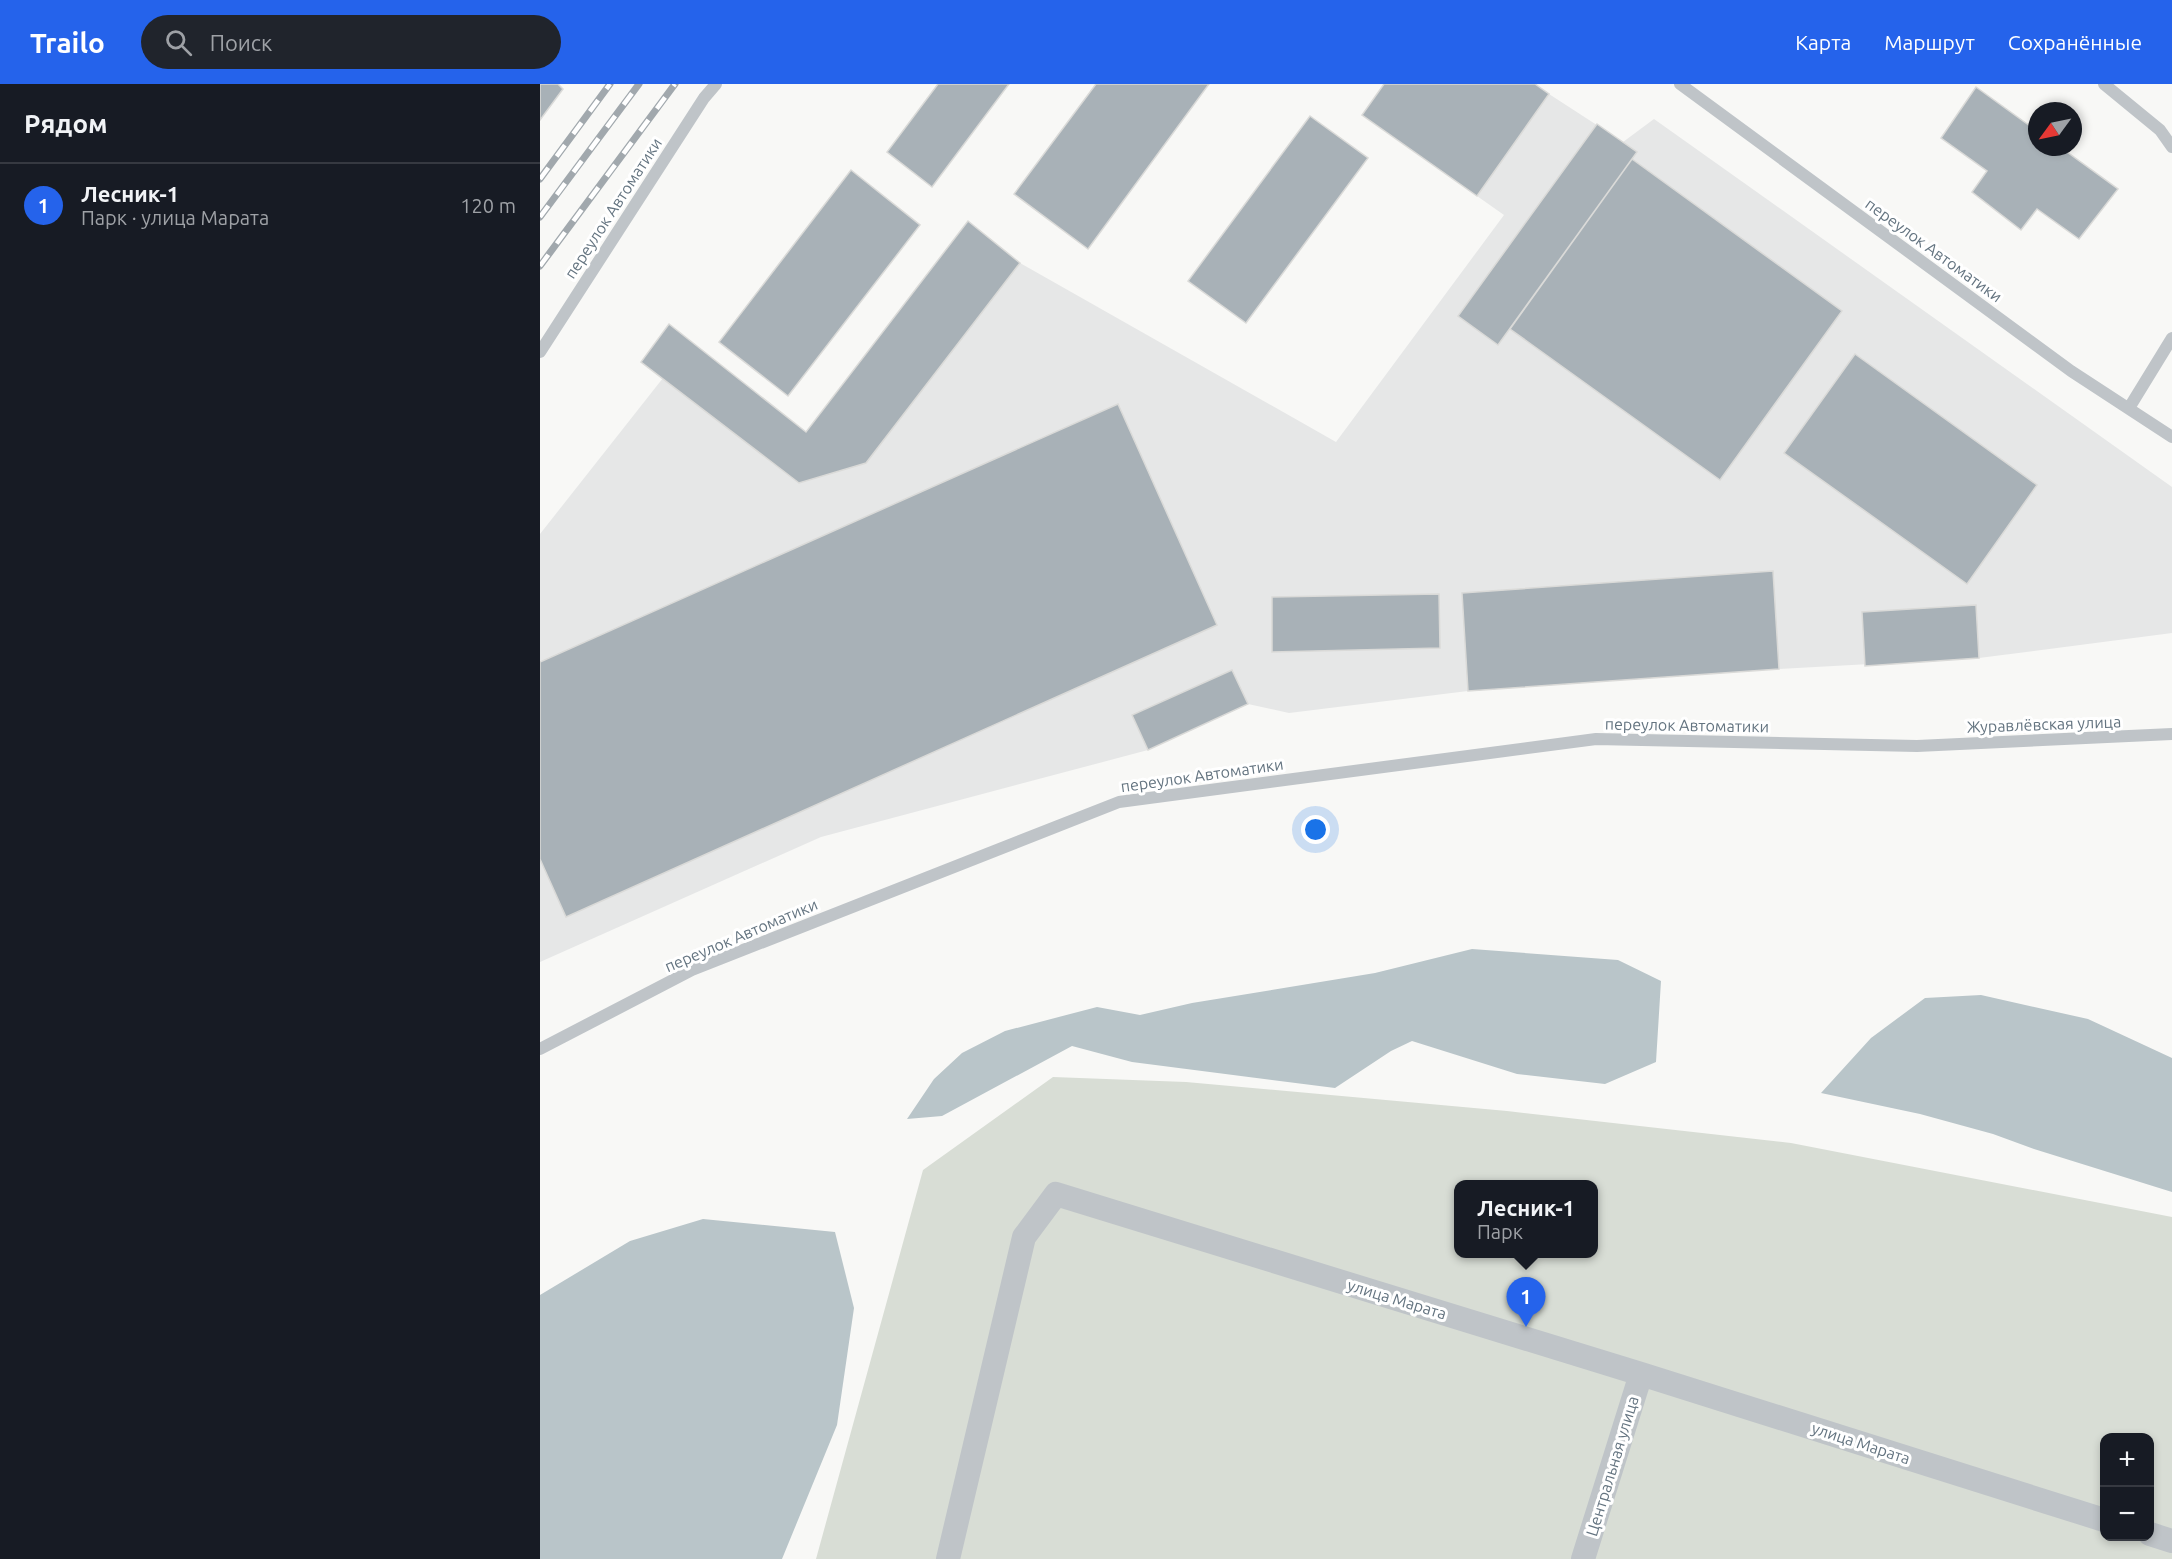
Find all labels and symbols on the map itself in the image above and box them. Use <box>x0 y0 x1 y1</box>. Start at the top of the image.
north arrow <box>2028 102 2082 156</box>
street label: переулок Автоматики <box>561 134 665 282</box>
street label: переулок Автоматики <box>1862 194 2006 306</box>
street label: Журавлёвская улица <box>1967 712 2121 736</box>
street label: переулок Автоматики <box>1605 715 1769 735</box>
street label: переулок Автоматики <box>1119 755 1285 795</box>
your location <box>1301 815 1330 844</box>
street label: переулок Автоматики <box>662 895 820 975</box>
street label: улица Марата <box>1345 1275 1449 1323</box>
pin: 1 <box>1506 1278 1546 1327</box>
street label: Центральная улица <box>1582 1394 1642 1538</box>
street label: улица Марата <box>1809 1419 1913 1467</box>

